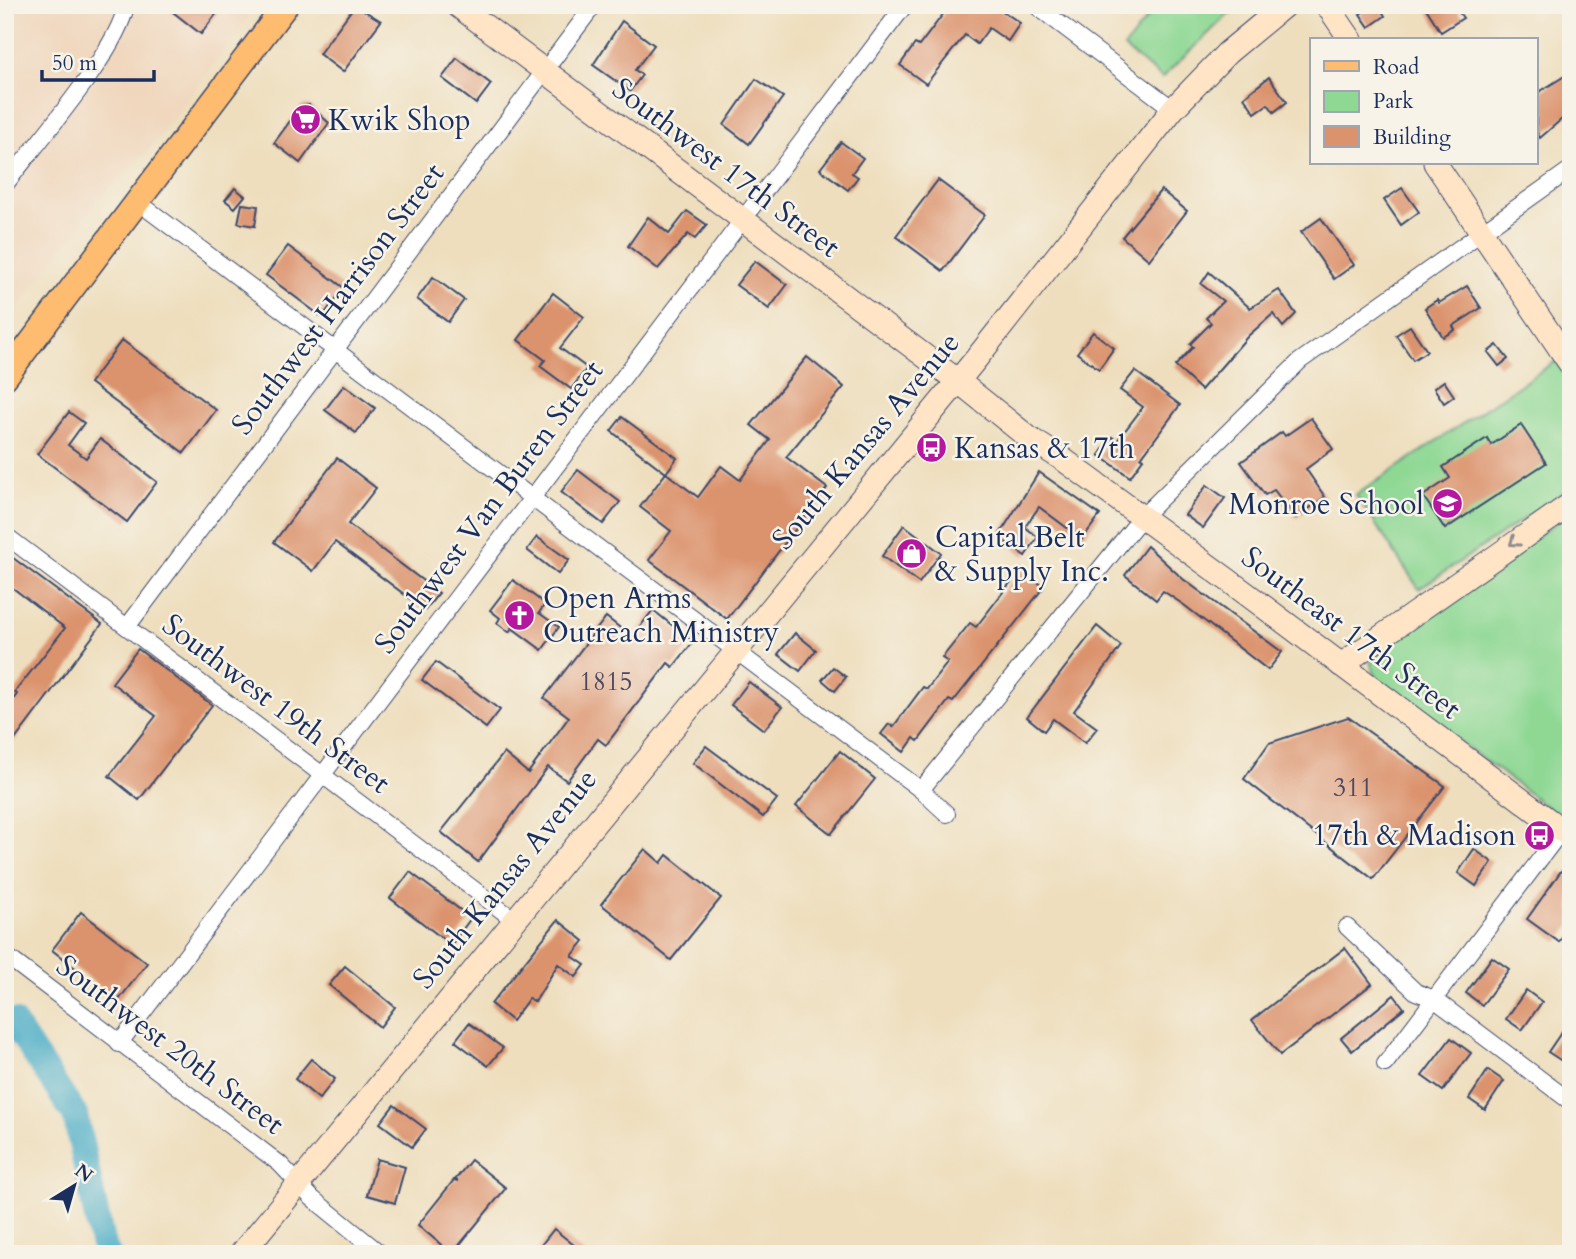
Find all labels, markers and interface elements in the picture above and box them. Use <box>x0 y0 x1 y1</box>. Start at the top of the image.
scale bar <box>42 38 154 82</box>
legend <box>1310 38 1538 164</box>
text: 50 m <box>52 49 97 78</box>
text: Road <box>1373 53 1419 82</box>
street label: Southwest 17th Street <box>604 69 849 268</box>
text: Park <box>1373 87 1414 116</box>
place label: Kwik Shop <box>328 100 471 141</box>
supermarket icon: Kwik Shop <box>288 103 322 137</box>
text: Building <box>1373 123 1451 152</box>
street label: Southwest Harrison Street <box>222 154 454 443</box>
street label: South Kansas Avenue <box>763 323 969 559</box>
street label: Southwest Van Buren Street <box>365 351 613 662</box>
place label: Kansas & 17th <box>954 428 1135 469</box>
bus stop icon: Kansas & 17th <box>914 431 948 465</box>
place label: Monroe School <box>1228 484 1424 525</box>
school or university icon: Monroe School <box>1430 487 1464 521</box>
place label: Capital Belt & Supply Inc. <box>935 517 1109 592</box>
one-way arrow <box>1509 534 1522 546</box>
shop icon: Capital Belt & Supply Inc. <box>895 537 929 571</box>
street label: Southeast 17th Street <box>1233 537 1469 729</box>
place label: Open Arms Outreach Ministry <box>543 578 779 653</box>
church icon: Open Arms Outreach Ministry <box>503 598 537 632</box>
street label: Southwest 19th Street <box>154 605 399 804</box>
house number: 1815 <box>579 664 633 699</box>
street label: South Kansas Avenue <box>403 760 607 998</box>
house number: 311 <box>1333 770 1373 805</box>
place label: 17th & Madison <box>1312 815 1516 856</box>
bus stop icon: 17th & Madison <box>1522 818 1556 852</box>
street label: Southwest 20th Street <box>48 946 293 1145</box>
north arrow <box>38 1150 108 1220</box>
text: N <box>69 1158 98 1189</box>

